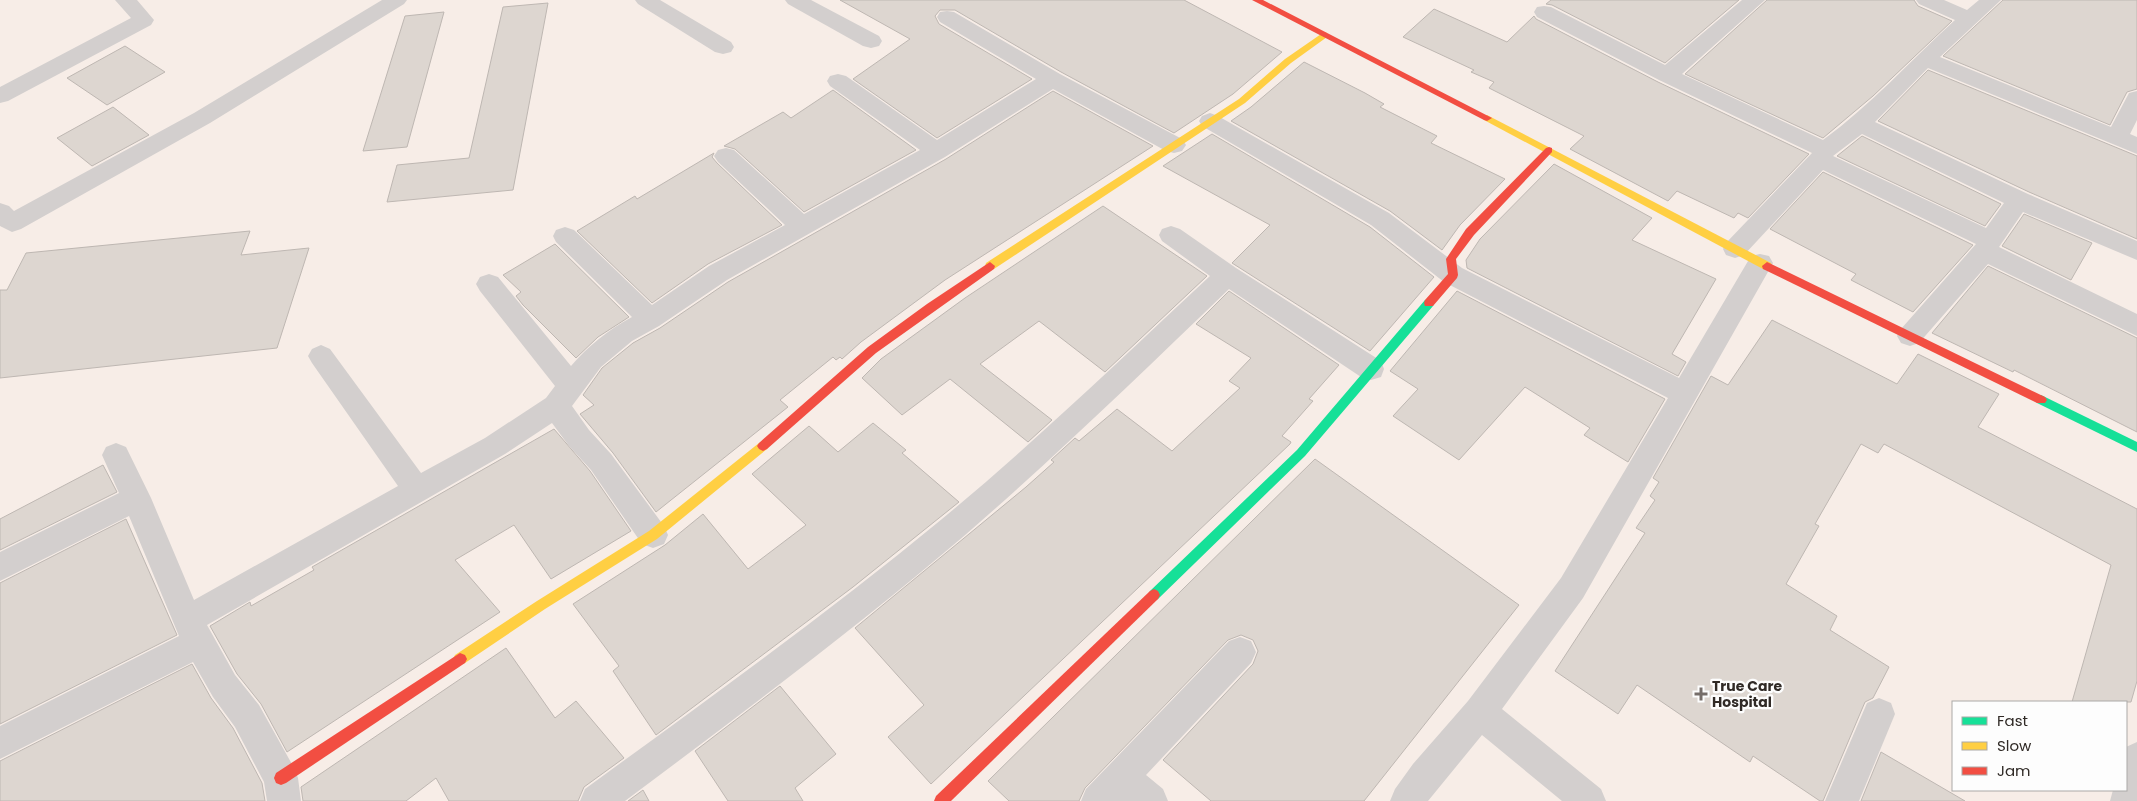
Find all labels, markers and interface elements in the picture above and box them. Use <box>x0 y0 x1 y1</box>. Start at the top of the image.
place label: True Care Hospital <box>1712 676 1782 712</box>
marker: True Care Hospital <box>1694 687 1708 701</box>
legend <box>1952 701 2127 791</box>
text: Fast <box>1997 710 2028 731</box>
text: Slow <box>1997 735 2032 756</box>
text: Jam <box>1997 760 2031 781</box>

